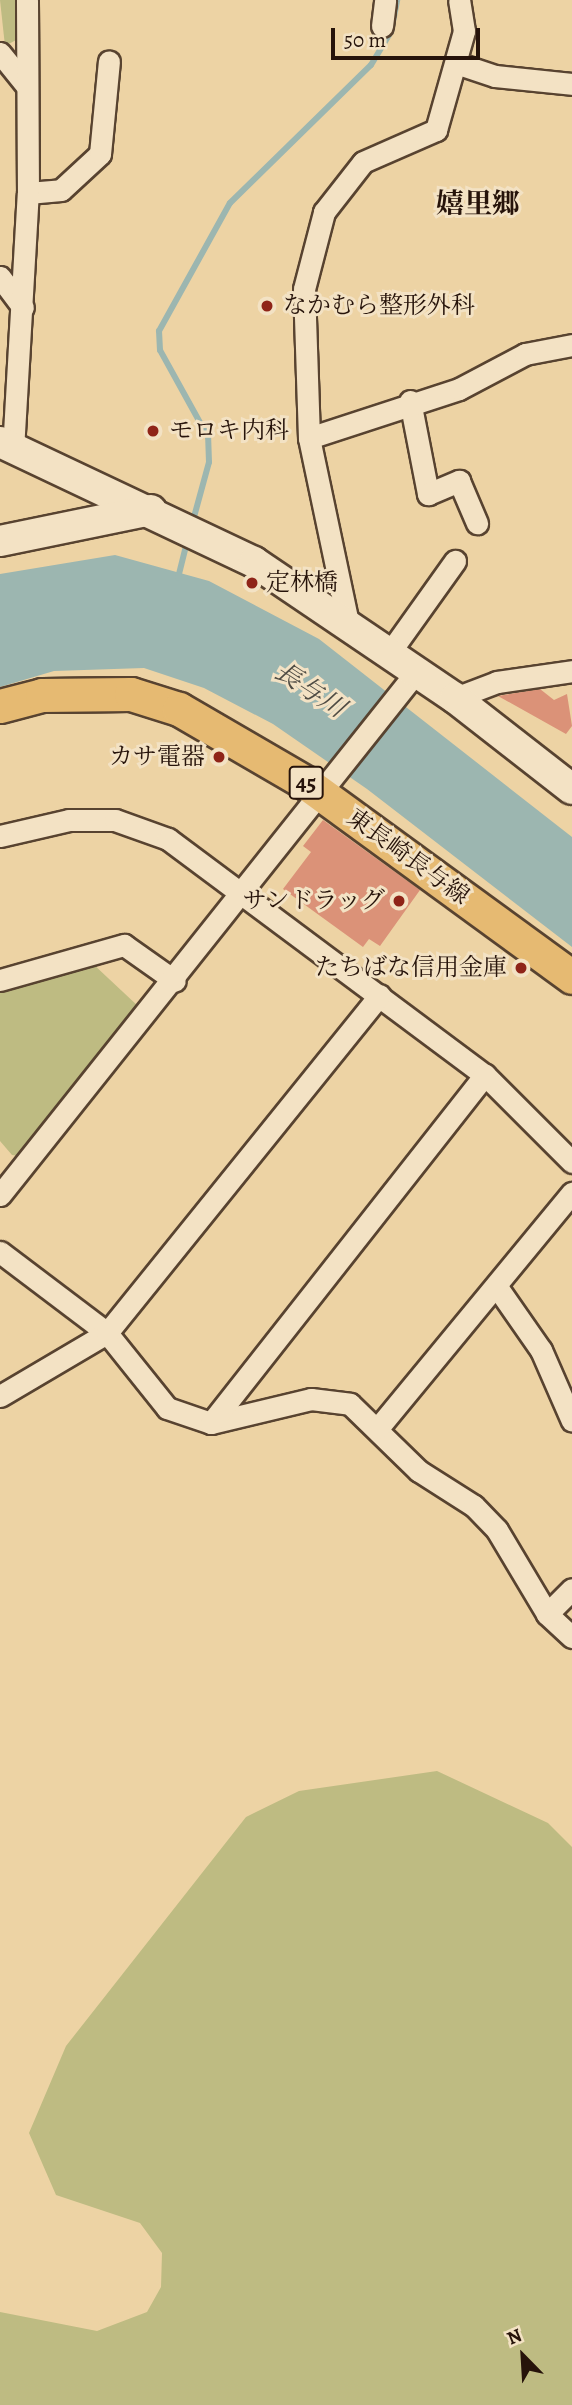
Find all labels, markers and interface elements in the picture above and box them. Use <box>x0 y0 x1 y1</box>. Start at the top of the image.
scale bar <box>334 14 483 58</box>
text: 50 m <box>344 26 386 54</box>
district label: 嬉里郷 <box>436 187 520 221</box>
place label: なかむら整形外科 <box>283 292 475 320</box>
marker: なかむら整形外科 <box>257 296 277 316</box>
place label: モロキ内科 <box>169 417 289 445</box>
marker: モロキ内科 <box>143 421 163 441</box>
place label: 定林橋 <box>266 569 338 597</box>
marker: 定林橋 <box>244 575 260 591</box>
water label: 長与川 <box>269 656 351 724</box>
place label: カサ電器 <box>109 743 205 771</box>
marker: カサ電器 <box>211 749 227 765</box>
road number: 45 <box>288 764 324 803</box>
street label: 東長崎長与線 <box>341 803 475 911</box>
place label: サンドラッグ <box>241 887 385 915</box>
marker: サンドラッグ <box>391 893 407 909</box>
place label: たちばな信用金庫 <box>315 954 507 982</box>
marker: たちばな信用金庫 <box>513 960 529 976</box>
north arrow <box>488 2321 558 2391</box>
text: N <box>503 2322 526 2352</box>

